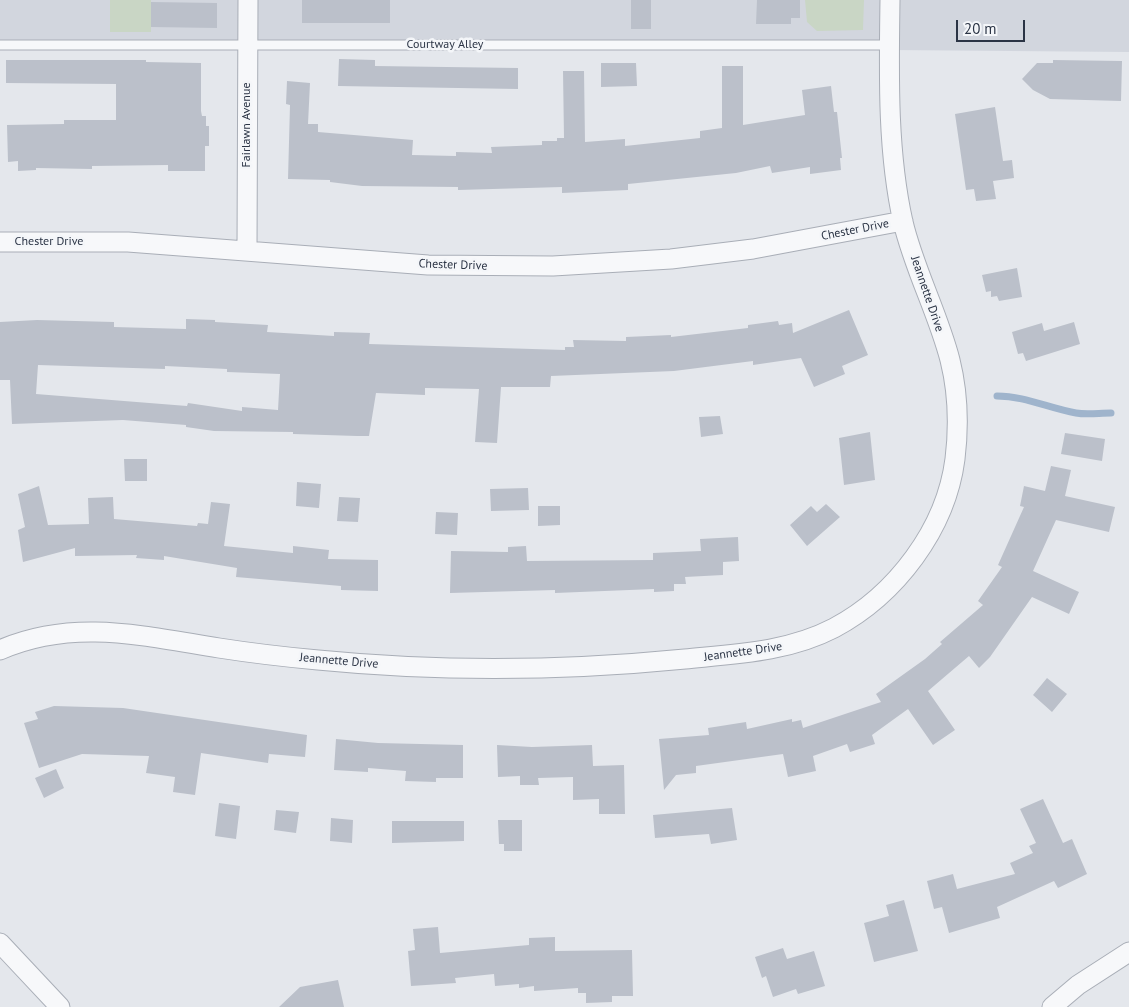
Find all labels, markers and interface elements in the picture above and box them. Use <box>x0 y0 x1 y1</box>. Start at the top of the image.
scale bar <box>959 10 1028 42</box>
text: 20 m <box>964 19 997 38</box>
street label: Courtway Alley <box>407 38 483 52</box>
street label: Fairlawn Avenue <box>240 83 254 167</box>
street label: Chester Drive <box>820 216 890 244</box>
street label: Chester Drive <box>15 235 83 249</box>
street label: Jeannette Drive <box>907 254 947 334</box>
street label: Chester Drive <box>418 257 488 273</box>
street label: Jeannette Drive <box>703 639 783 665</box>
street label: Jeannette Drive <box>299 650 379 672</box>

